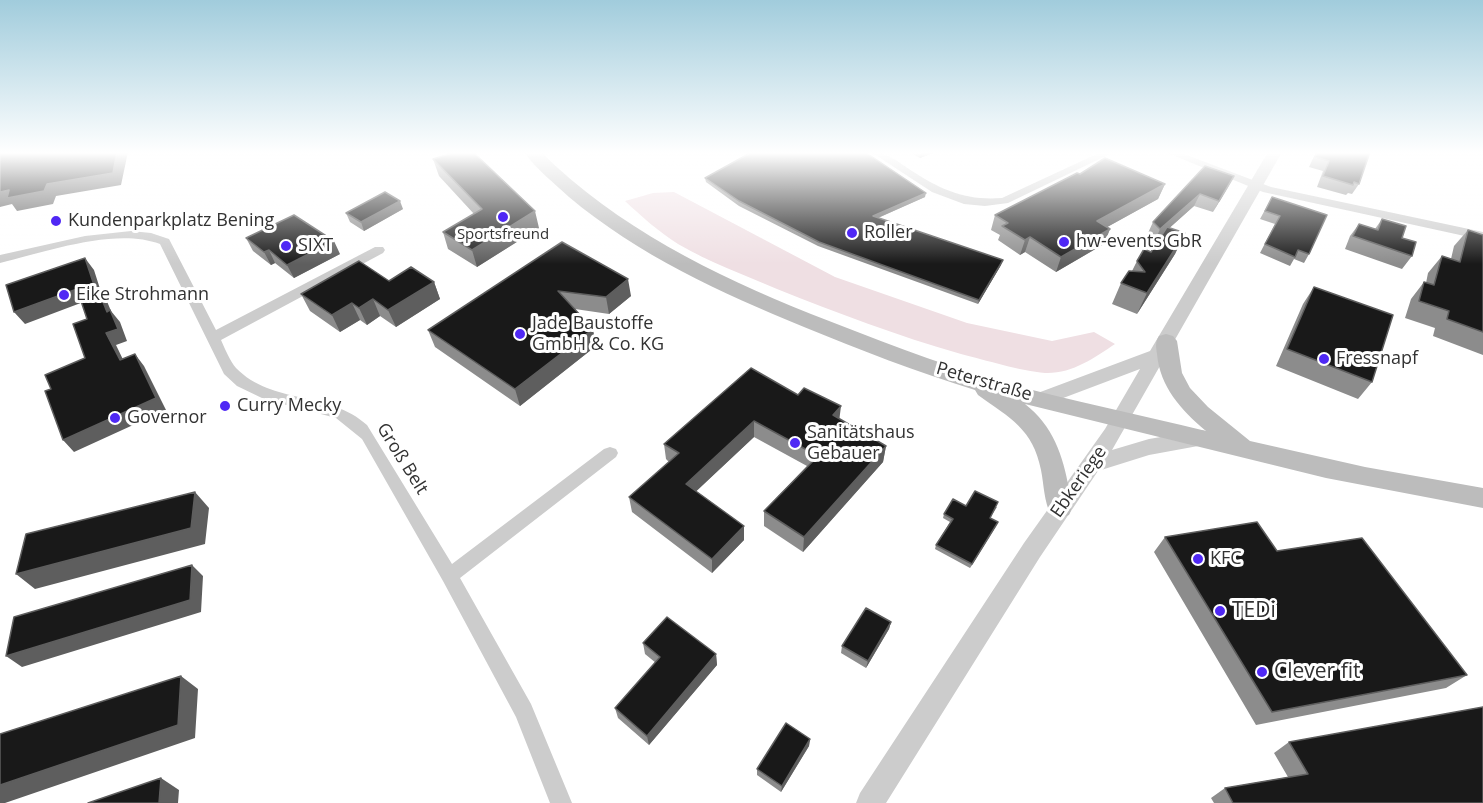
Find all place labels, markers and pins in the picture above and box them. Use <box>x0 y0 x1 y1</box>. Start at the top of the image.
place label: Kundenparkplatz Bening <box>68 210 274 232</box>
marker: Sportsfreund <box>496 210 510 224</box>
marker: Kundenparkplatz Bening <box>49 214 63 228</box>
place label: Roller <box>864 222 912 244</box>
place label: Sportsfreund <box>457 226 549 244</box>
marker: Roller <box>845 226 859 240</box>
place label: hw-events GbR <box>1076 231 1202 253</box>
place label: SIXT <box>298 235 333 257</box>
marker: hw-events GbR <box>1057 235 1071 249</box>
marker: SIXT <box>279 239 293 253</box>
place label: Eike Strohmann <box>76 284 209 306</box>
marker: Eike Strohmann <box>57 288 71 302</box>
place label: Jade Baustoffe GmbH & Co. KG <box>532 313 664 356</box>
marker: Jade Baustoffe GmbH & Co. KG <box>513 327 527 341</box>
place label: Fressnapf <box>1336 348 1418 370</box>
marker: Fressnapf <box>1317 352 1331 366</box>
place label: Curry Mecky <box>237 395 341 417</box>
marker: Curry Mecky <box>218 399 232 413</box>
place label: Governor <box>127 407 207 429</box>
marker: Governor <box>108 411 122 425</box>
place label: Sanitätshaus Gebauer <box>807 422 915 464</box>
marker: Sanitätshaus Gebauer <box>788 436 802 450</box>
place label: KFC <box>1210 548 1242 570</box>
marker: KFC <box>1191 552 1205 566</box>
place label: TEDi <box>1232 598 1276 624</box>
marker: TEDi <box>1213 604 1227 618</box>
place label: Clever fit <box>1274 659 1360 685</box>
marker: Clever fit <box>1255 665 1269 679</box>

